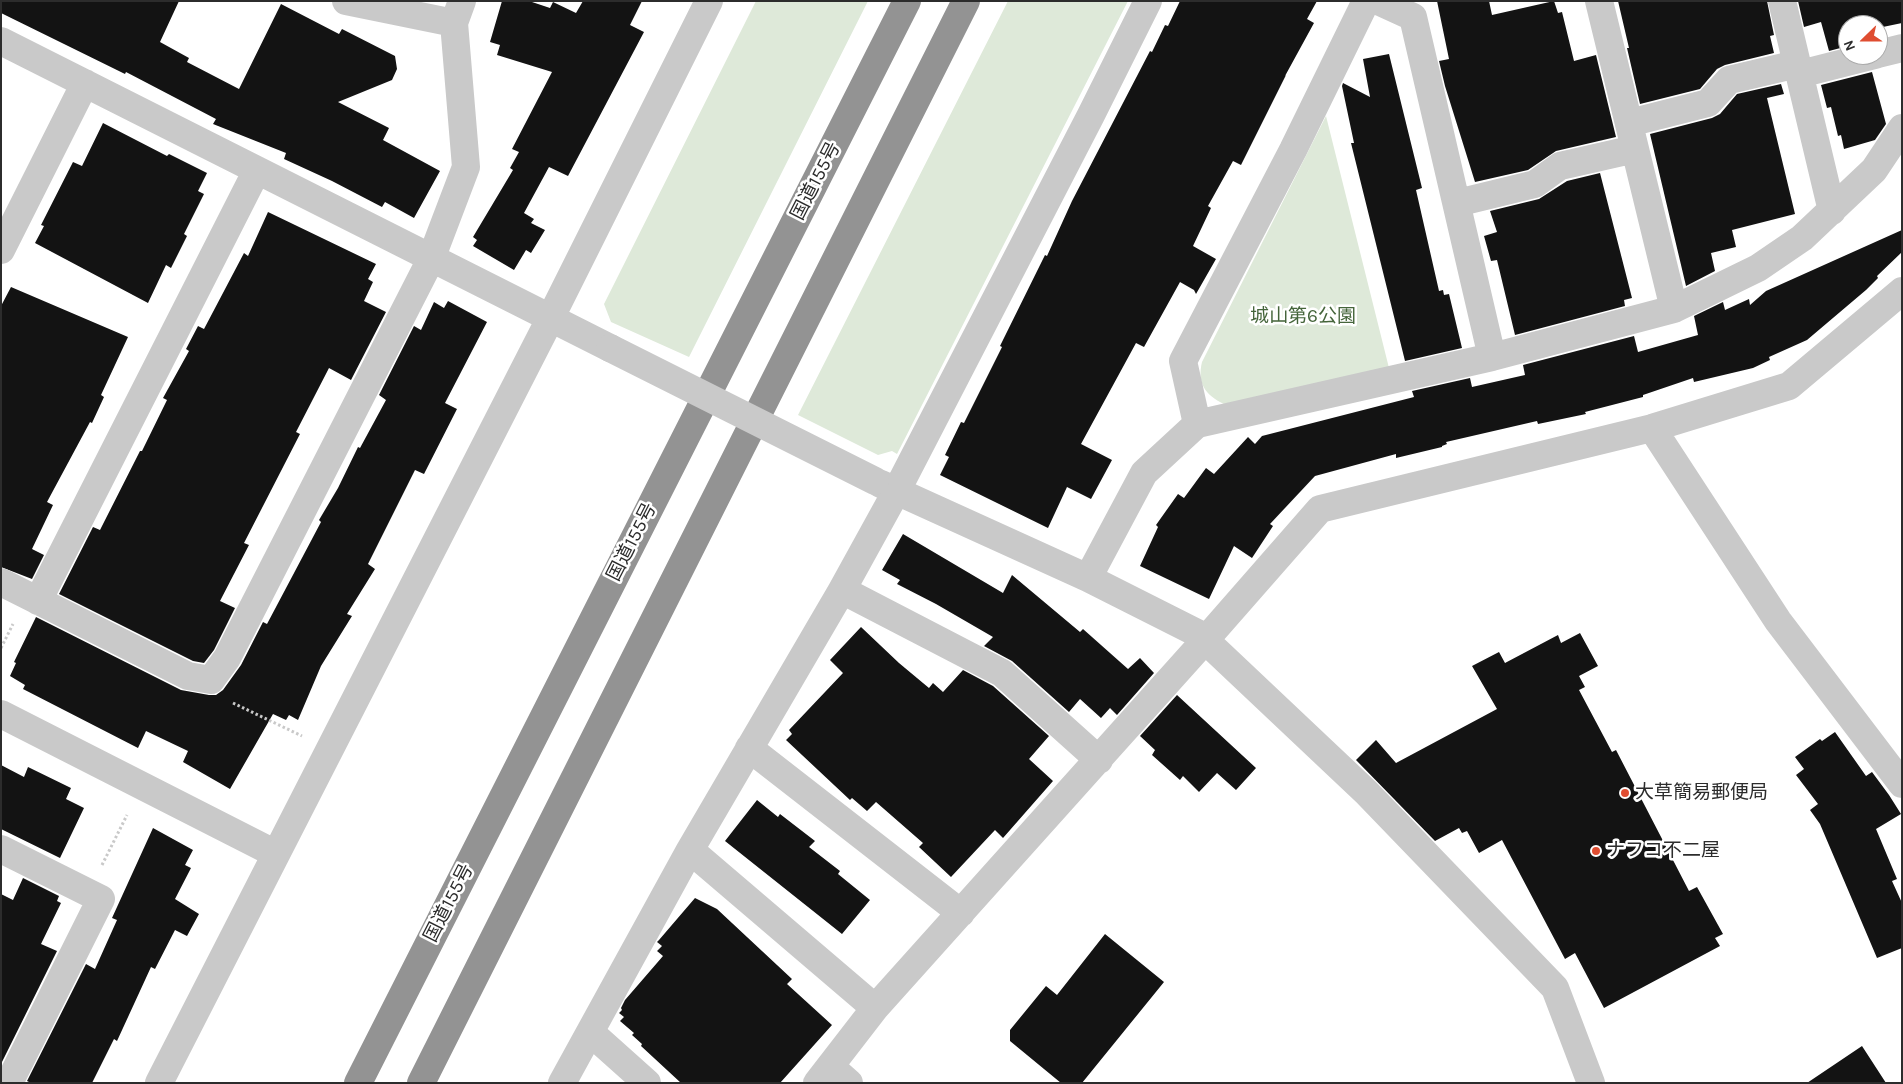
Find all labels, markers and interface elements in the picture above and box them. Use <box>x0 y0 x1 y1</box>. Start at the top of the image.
north arrow <box>1838 15 1888 65</box>
text: N <box>1840 38 1859 53</box>
street label: 国道155号 <box>787 138 845 224</box>
park label: 城山第6公園 <box>1250 306 1356 328</box>
street label: 国道155号 <box>603 499 661 585</box>
place label: 大草簡易郵便局 <box>1635 782 1768 804</box>
marker: 大草簡易郵便局 <box>1619 787 1631 799</box>
place label: ナフコ不二屋 <box>1606 840 1720 862</box>
marker: ナフコ不二屋 <box>1590 845 1602 857</box>
street label: 国道155号 <box>420 860 478 946</box>

